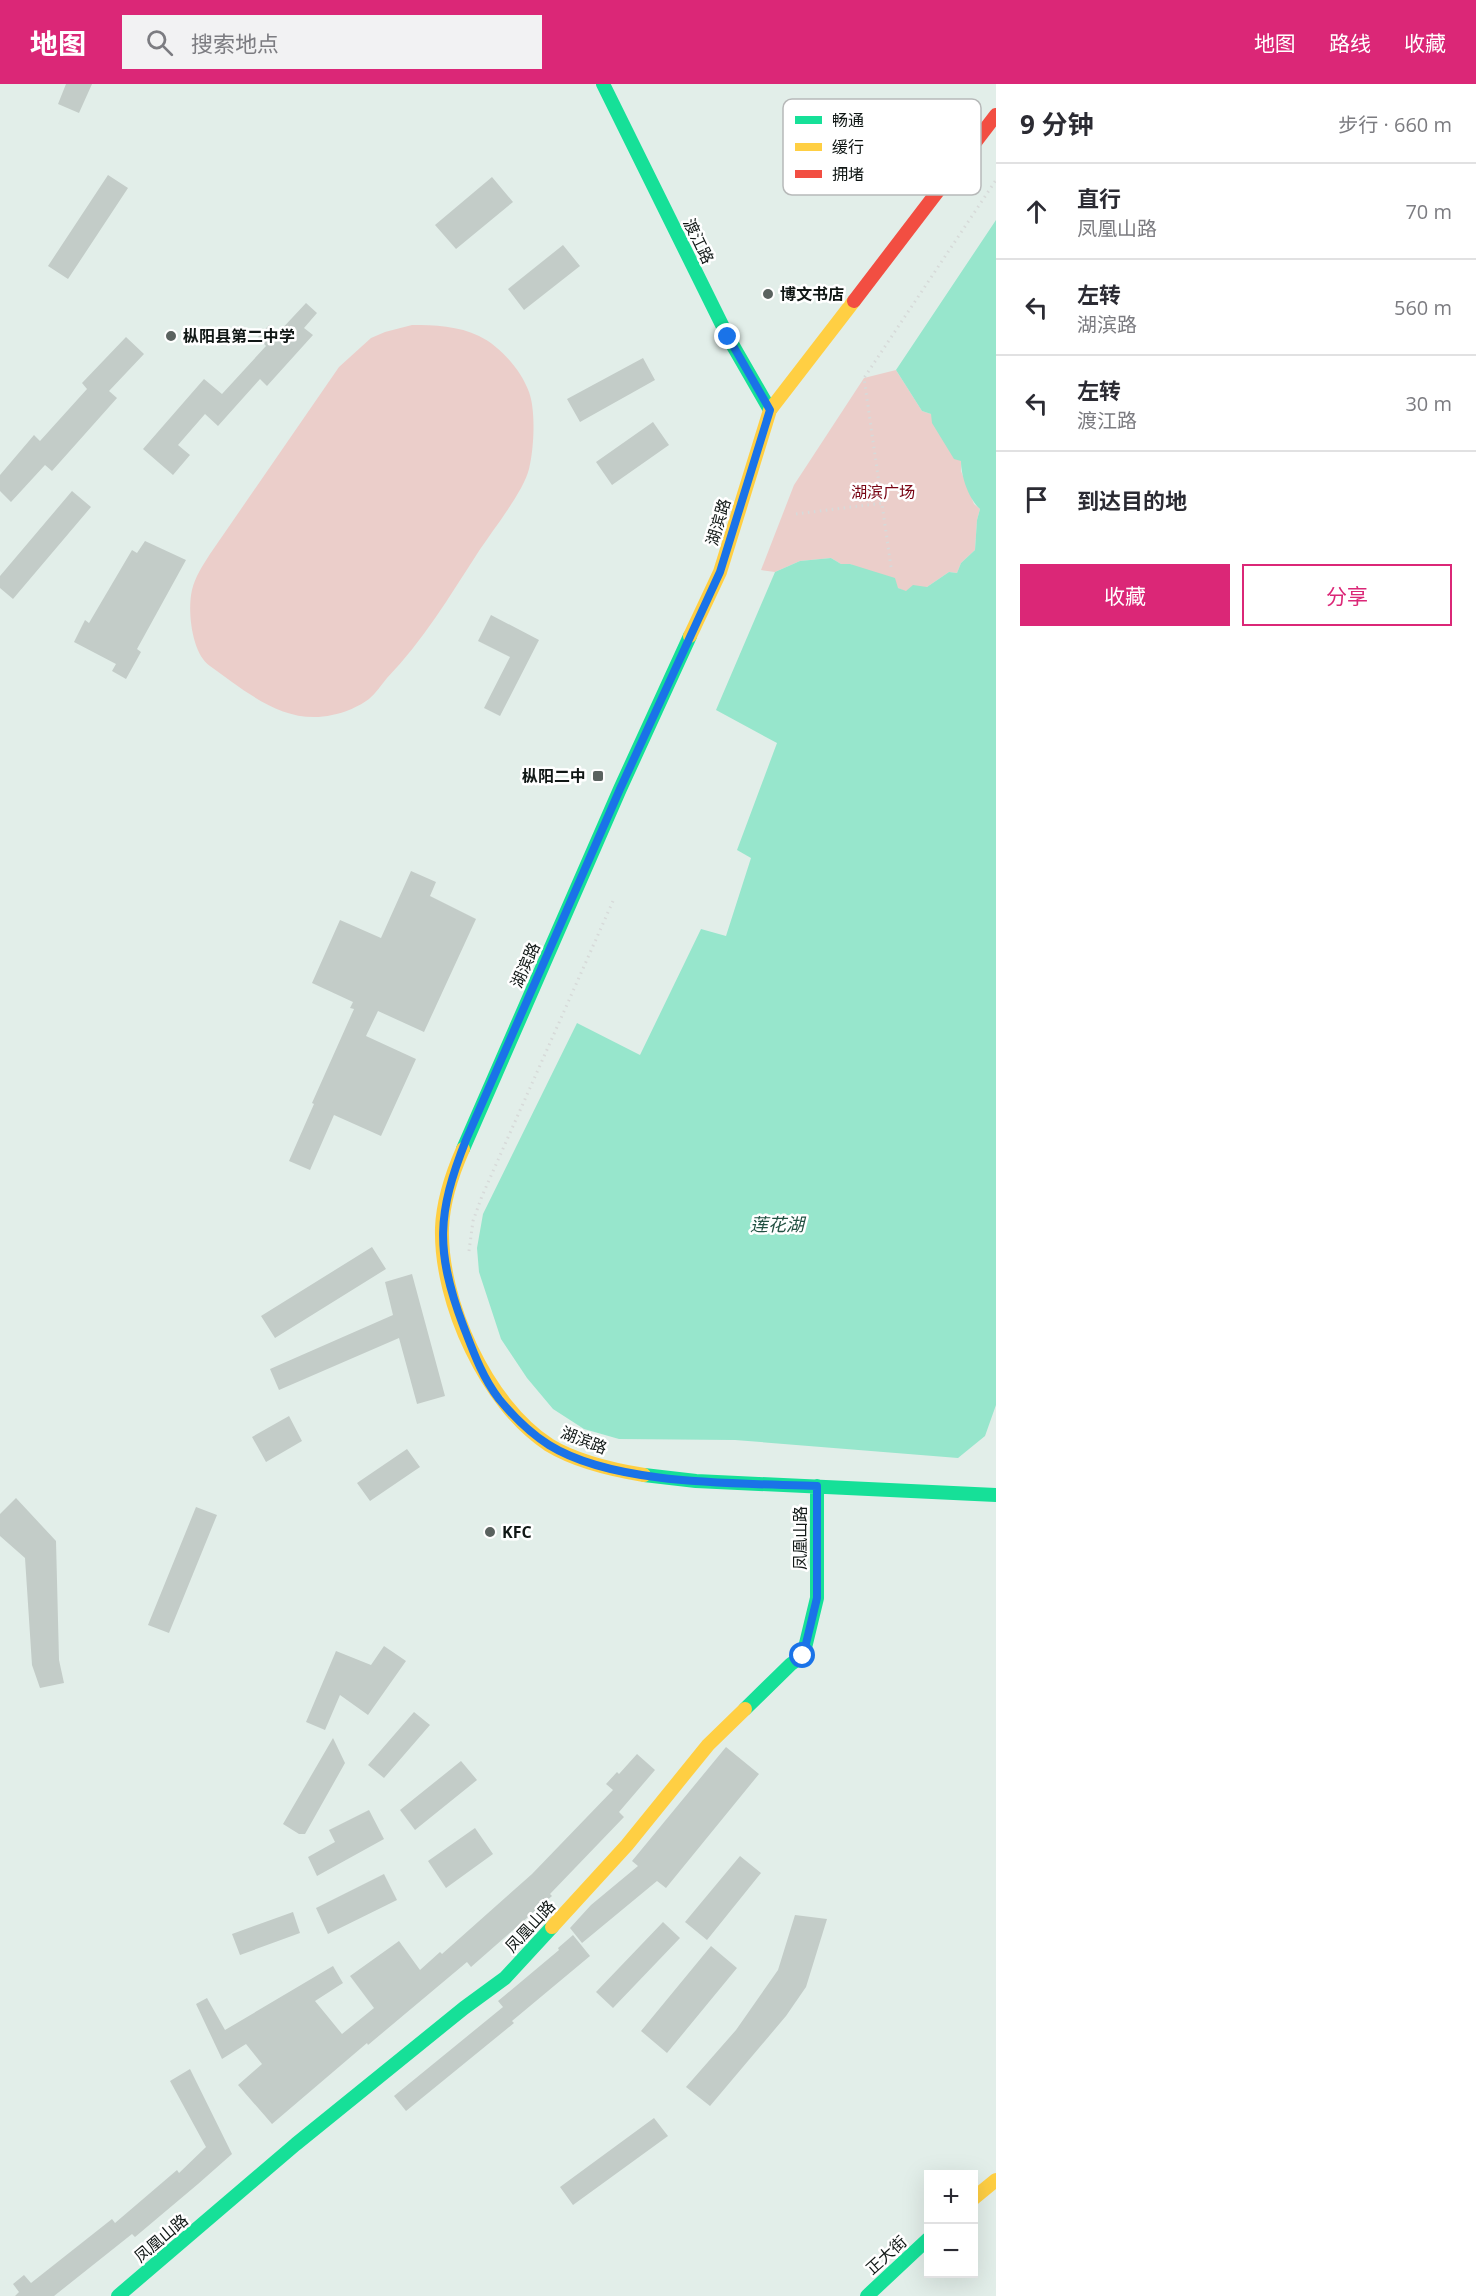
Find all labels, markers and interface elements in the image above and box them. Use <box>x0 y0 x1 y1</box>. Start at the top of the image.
search box <box>122 15 542 69</box>
text: 地图 <box>30 24 86 62</box>
icon: search <box>143 26 176 59</box>
text: 搜索地点 <box>191 28 279 58</box>
text: 地图 <box>1254 29 1296 57</box>
text: 路线 <box>1329 29 1371 57</box>
text: 收藏 <box>1404 29 1446 57</box>
legend <box>783 99 981 195</box>
text: 9 分钟 <box>1020 106 1094 142</box>
text: 畅通 <box>832 109 864 131</box>
text: 步行 · 660 m <box>1338 111 1452 138</box>
text: 缓行 <box>832 136 864 158</box>
text: 拥堵 <box>832 163 864 185</box>
text: 直行 <box>1077 183 1121 213</box>
icon: ahead <box>1020 195 1053 228</box>
text: 70 m <box>1405 198 1452 225</box>
street label: 渡江路 <box>679 215 719 267</box>
text: 凤凰山路 <box>1077 215 1157 242</box>
text: 左转 <box>1077 279 1121 309</box>
place label: 博文书店 <box>780 283 844 305</box>
marker: 博文书店 <box>761 287 775 301</box>
icon: left <box>1020 291 1053 324</box>
text: 560 m <box>1394 294 1452 321</box>
text: 湖滨路 <box>1077 311 1137 338</box>
route end <box>714 323 740 349</box>
place label: 枞阳县第二中学 <box>183 325 295 347</box>
marker: 枞阳县第二中学 <box>164 329 178 343</box>
text: 左转 <box>1077 375 1121 405</box>
icon: left <box>1020 387 1053 420</box>
text: 30 m <box>1405 390 1452 417</box>
text: 渡江路 <box>1077 407 1137 434</box>
park label: 湖滨广场 <box>851 481 915 503</box>
icon: arrive <box>1020 483 1053 516</box>
text: 到达目的地 <box>1077 485 1187 515</box>
street label: 湖滨路 <box>700 496 736 548</box>
button: 收藏 <box>1020 564 1230 626</box>
button: 分享 <box>1242 564 1452 626</box>
place label: 枞阳二中 <box>522 765 586 787</box>
marker: 枞阳二中 <box>591 769 605 783</box>
street label: 湖滨路 <box>505 939 545 991</box>
water label: 莲花湖 <box>750 1212 807 1236</box>
street label: 湖滨路 <box>558 1421 610 1459</box>
street label: 凤凰山路 <box>789 1506 811 1570</box>
place label: KFC <box>502 1521 532 1543</box>
marker: KFC <box>483 1525 497 1539</box>
route start <box>789 1642 815 1668</box>
street label: 凤凰山路 <box>500 1895 560 1957</box>
map controls <box>924 2170 978 2278</box>
button: + <box>924 2170 978 2224</box>
street label: 凤凰山路 <box>129 2209 193 2267</box>
button: − <box>924 2224 978 2278</box>
street label: 正大街 <box>861 2231 911 2279</box>

